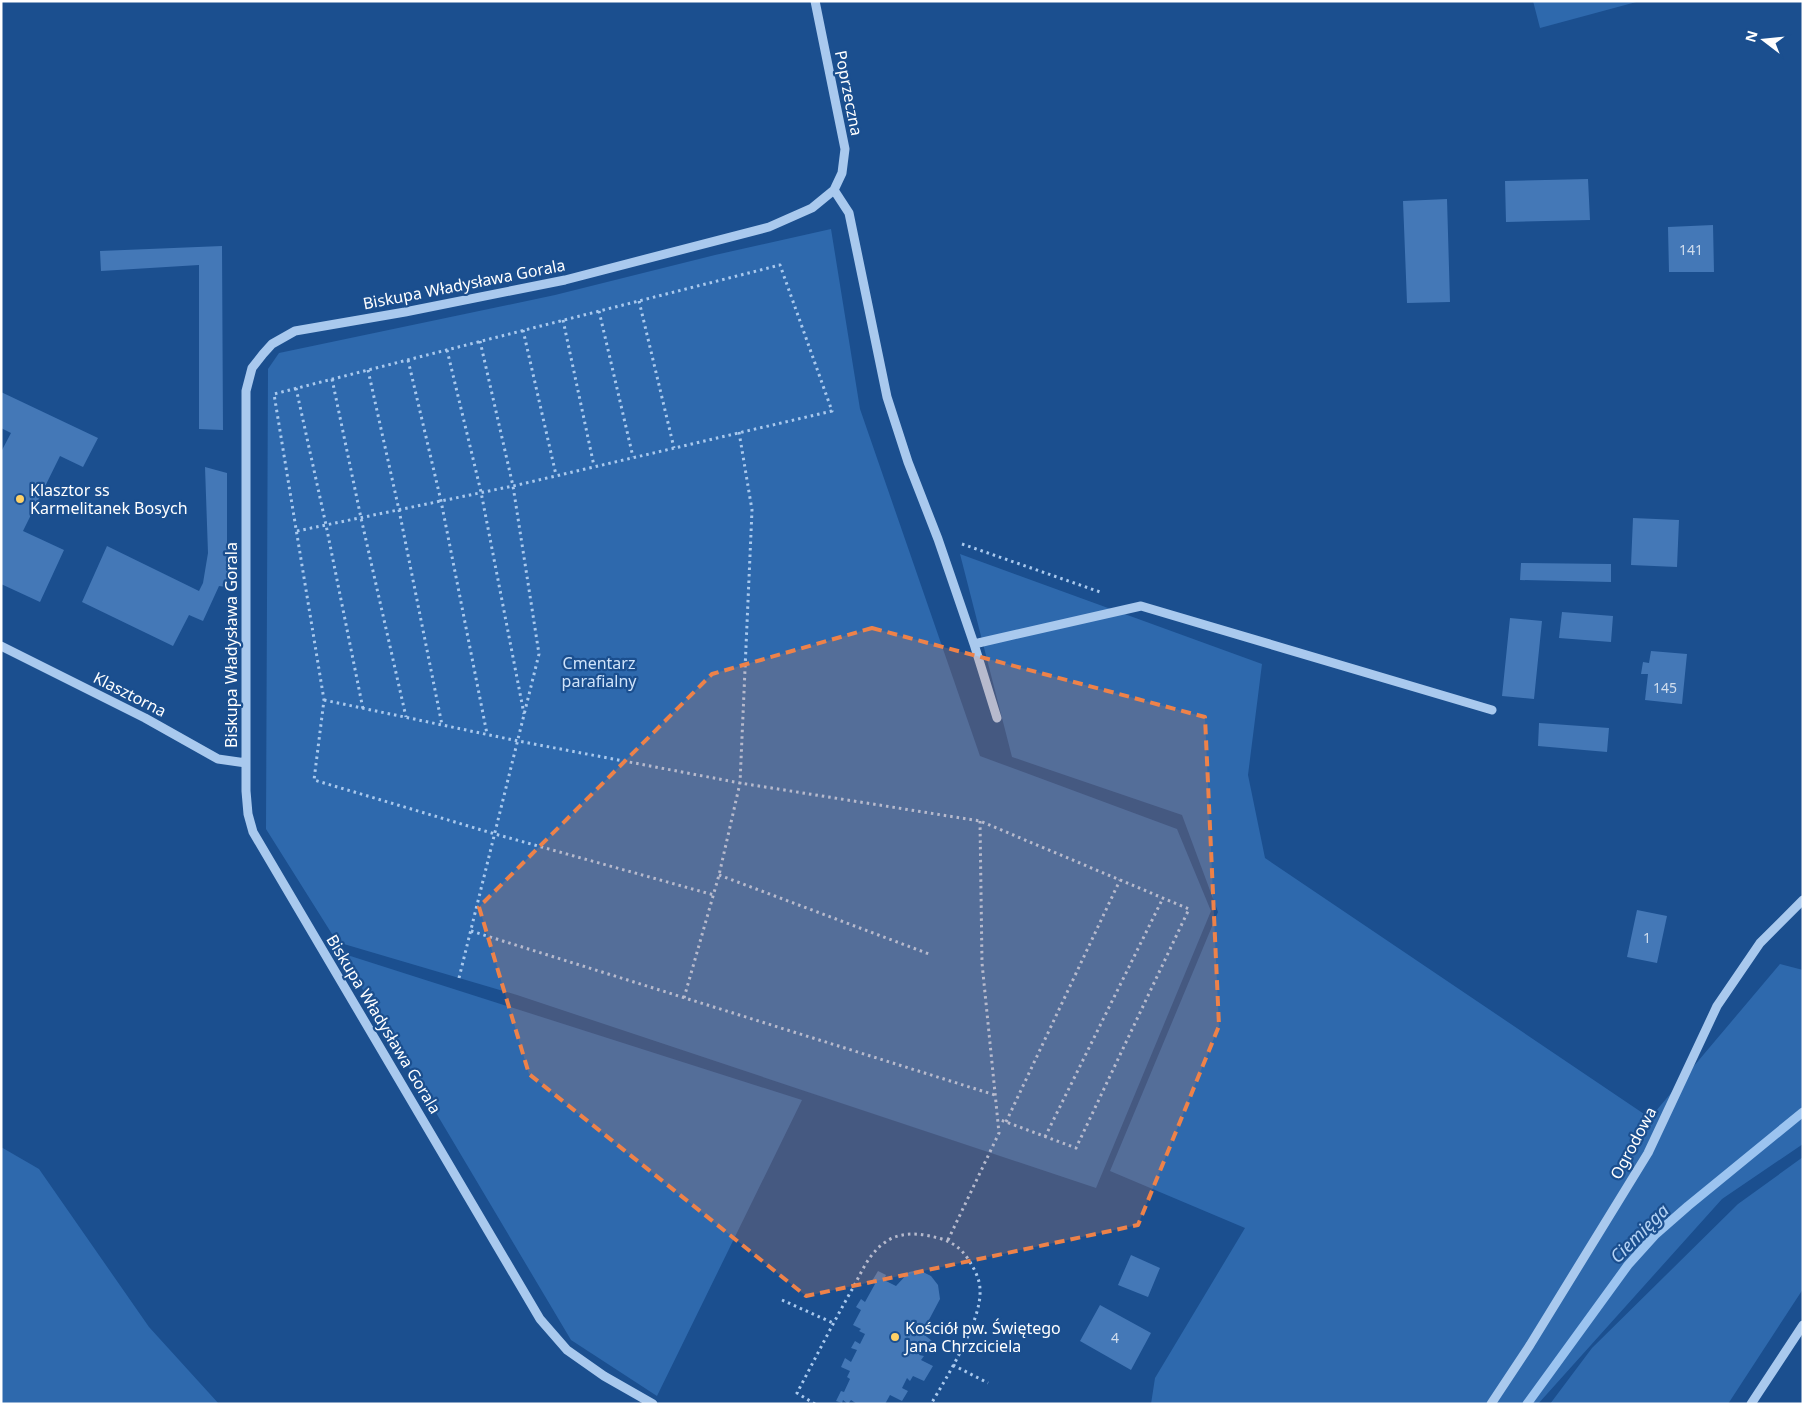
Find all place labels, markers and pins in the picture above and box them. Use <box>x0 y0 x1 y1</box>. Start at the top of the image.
place label: Klasztor ss Karmelitanek Bosych <box>30 479 188 519</box>
marker: Klasztor ss Karmelitanek Bosych <box>14 493 26 505</box>
place label: Kościół pw. Świętego Jana Chrzciciela <box>903 1317 1061 1357</box>
marker: Kościół pw. Świętego Jana Chrzciciela <box>889 1331 901 1343</box>

